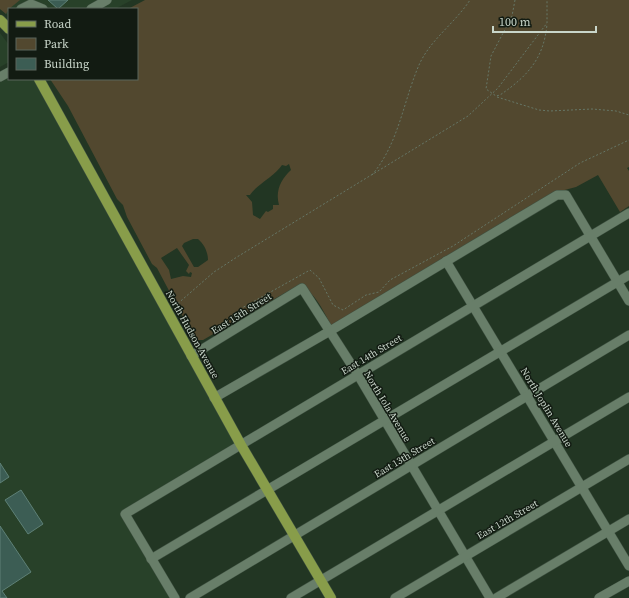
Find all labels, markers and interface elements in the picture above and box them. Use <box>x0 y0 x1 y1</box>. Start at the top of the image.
legend <box>8 8 138 80</box>
scale bar <box>493 8 596 34</box>
text: 100 m <box>499 14 531 30</box>
text: Road <box>44 16 71 32</box>
text: Park <box>44 36 69 52</box>
text: Building <box>44 56 89 72</box>
street label: North Hudson Avenue <box>163 288 222 381</box>
street label: East 15th Street <box>209 289 274 337</box>
street label: East 14th Street <box>339 331 405 378</box>
street label: North Joplin Avenue <box>518 365 575 449</box>
street label: North Iola Avenue <box>361 368 414 444</box>
street label: East 13th Street <box>372 434 438 481</box>
street label: East 12th Street <box>474 496 541 542</box>

